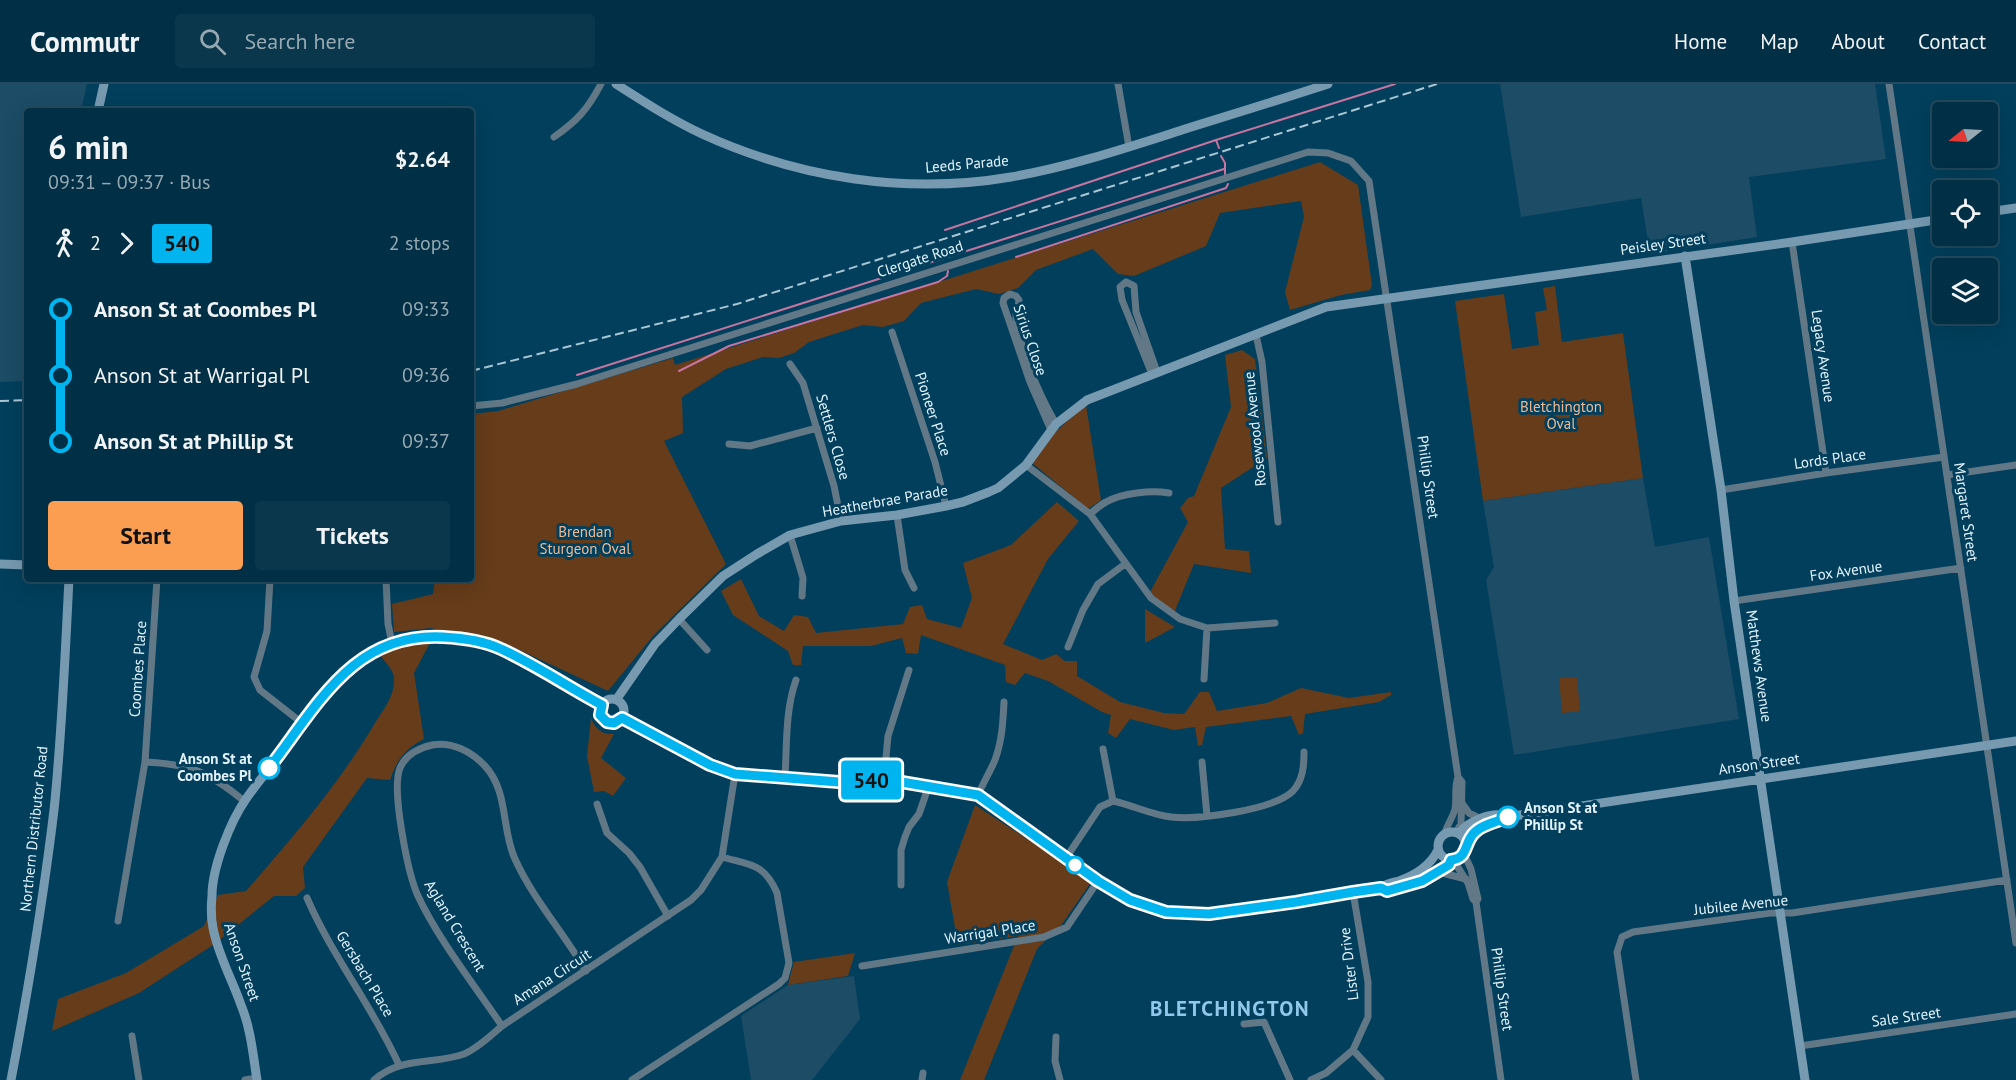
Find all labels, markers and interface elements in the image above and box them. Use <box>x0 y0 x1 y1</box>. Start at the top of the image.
search box <box>175 14 595 68</box>
text: Commutr <box>30 23 139 60</box>
icon: search <box>196 25 229 58</box>
text: Search here <box>244 27 355 55</box>
text: Home <box>1674 28 1727 55</box>
text: Map <box>1760 28 1799 55</box>
text: About <box>1832 28 1885 55</box>
text: Contact <box>1918 28 1986 55</box>
north arrow <box>1932 102 1998 168</box>
map controls <box>1932 102 1998 324</box>
text: 6 min <box>48 125 129 168</box>
text: $2.64 <box>395 145 450 173</box>
street label: Leeds Parade <box>924 150 1010 177</box>
text: 09:31 – 09:37 · Bus <box>48 169 210 195</box>
button: locate <box>1932 180 1998 246</box>
icon: walk <box>48 227 81 260</box>
icon: forward <box>110 227 143 260</box>
street label: Peisley Street <box>1619 228 1707 259</box>
text: 2 <box>90 230 101 256</box>
text: 540 <box>164 230 200 257</box>
text: 2 stops <box>389 230 450 256</box>
street label: Clergate Road <box>874 236 965 281</box>
button: layers <box>1932 258 1998 324</box>
text: Anson St at Coombes Pl <box>94 295 316 323</box>
text: 09:33 <box>402 296 450 322</box>
street label: Sirius Close <box>1009 302 1052 378</box>
street label: Legacy Avenue <box>1808 308 1839 403</box>
text: Anson St at Warrigal Pl <box>94 361 310 389</box>
text: 09:36 <box>402 362 450 388</box>
street label: Pioneer Place <box>911 370 956 458</box>
street label: Rosewood Avenue <box>1239 371 1270 487</box>
street label: Settlers Close <box>812 392 855 482</box>
park label: Bletchington Oval <box>1520 397 1602 433</box>
text: Anson St at Phillip St <box>94 427 293 455</box>
text: 09:37 <box>402 428 450 454</box>
street label: Phillip Street <box>1413 434 1444 520</box>
street label: Lords Place <box>1793 444 1867 473</box>
street label: Margaret Street <box>1950 461 1983 563</box>
street label: Heatherbrae Parade <box>821 480 949 521</box>
button: Start <box>48 501 243 570</box>
button: Tickets <box>255 501 450 570</box>
park label: Brendan Sturgeon Oval <box>539 522 631 558</box>
street label: Fox Avenue <box>1808 556 1883 585</box>
street label: Matthews Avenue <box>1742 609 1777 723</box>
street label: Coombes Place <box>125 620 150 718</box>
street label: Northern Distributor Road <box>15 745 52 913</box>
street label: Anson Street <box>1717 748 1801 779</box>
place label: Anson St at Coombes Pl <box>177 749 253 785</box>
marker: Anson St at Coombes Pl <box>258 757 280 779</box>
line badge: 540 <box>836 760 906 800</box>
text: 540 <box>853 767 889 794</box>
place label: Anson St at Phillip St <box>1524 798 1598 834</box>
marker: Anson St at Phillip St <box>1497 806 1519 828</box>
unlabelled marker <box>1066 856 1084 874</box>
street label: Agland Crescent <box>421 877 490 975</box>
street label: Jubilee Avenue <box>1692 890 1789 919</box>
street label: Warrigal Place <box>943 915 1037 948</box>
street label: Anson Street <box>220 920 265 1004</box>
street label: Lister Drive <box>1335 926 1362 1002</box>
street label: Gersbach Place <box>332 927 399 1020</box>
street label: Amana Circuit <box>509 944 595 1009</box>
street label: Phillip Street <box>1487 946 1518 1032</box>
district label: BLETCHINGTON <box>1150 995 1310 1022</box>
street label: Sale Street <box>1870 1002 1942 1031</box>

